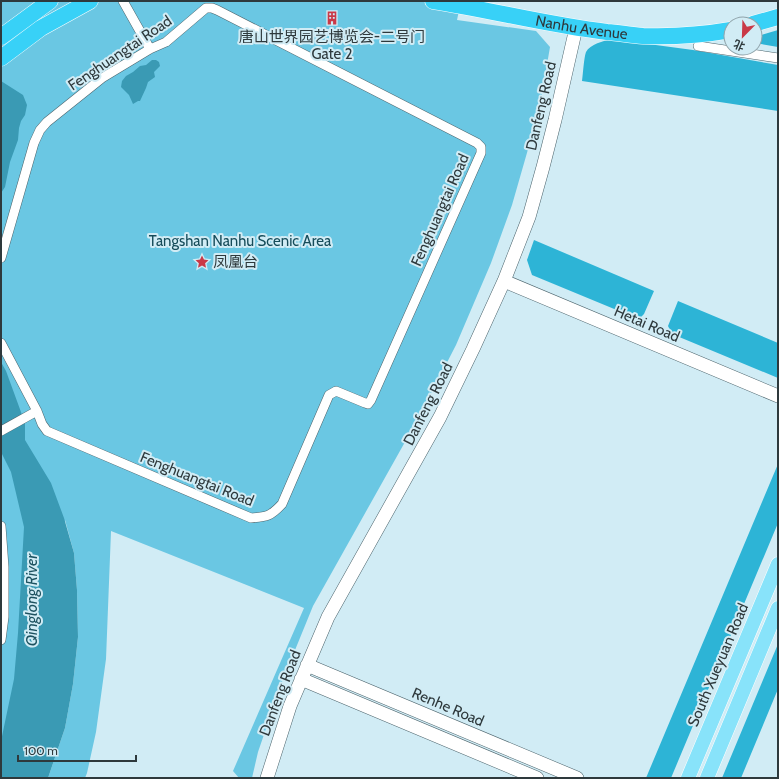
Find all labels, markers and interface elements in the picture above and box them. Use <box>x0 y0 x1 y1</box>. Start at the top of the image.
building icon: 唐山世界园艺博览会-二号门 Gate 2 <box>324 10 340 26</box>
street label: Fenghuangtai Road <box>65 12 175 94</box>
street label: Nanhu Avenue <box>534 12 629 43</box>
north arrow <box>723 16 763 56</box>
place label: 唐山世界园艺博览会-二号门 Gate 2 <box>239 28 425 63</box>
text: 北 <box>731 37 747 54</box>
street label: Danfeng Road <box>522 60 560 152</box>
street label: Fenghuangtai Road <box>407 151 473 269</box>
park label: Tangshan Nanhu Scenic Area <box>149 232 332 250</box>
place label: 凤凰台 <box>213 253 258 271</box>
place icon: 凤凰台 <box>194 254 210 270</box>
street label: Hetai Road <box>612 302 682 346</box>
street label: Danfeng Road <box>399 360 457 448</box>
street label: Fenghuangtai Road <box>137 448 257 510</box>
water label: Qinglong River <box>22 553 41 646</box>
street label: South Xueyuan Road <box>684 601 752 729</box>
street label: Danfeng Road <box>255 648 305 738</box>
street label: Renhe Road <box>409 684 487 730</box>
scale bar <box>18 737 136 763</box>
text: 100 m <box>24 743 58 758</box>

